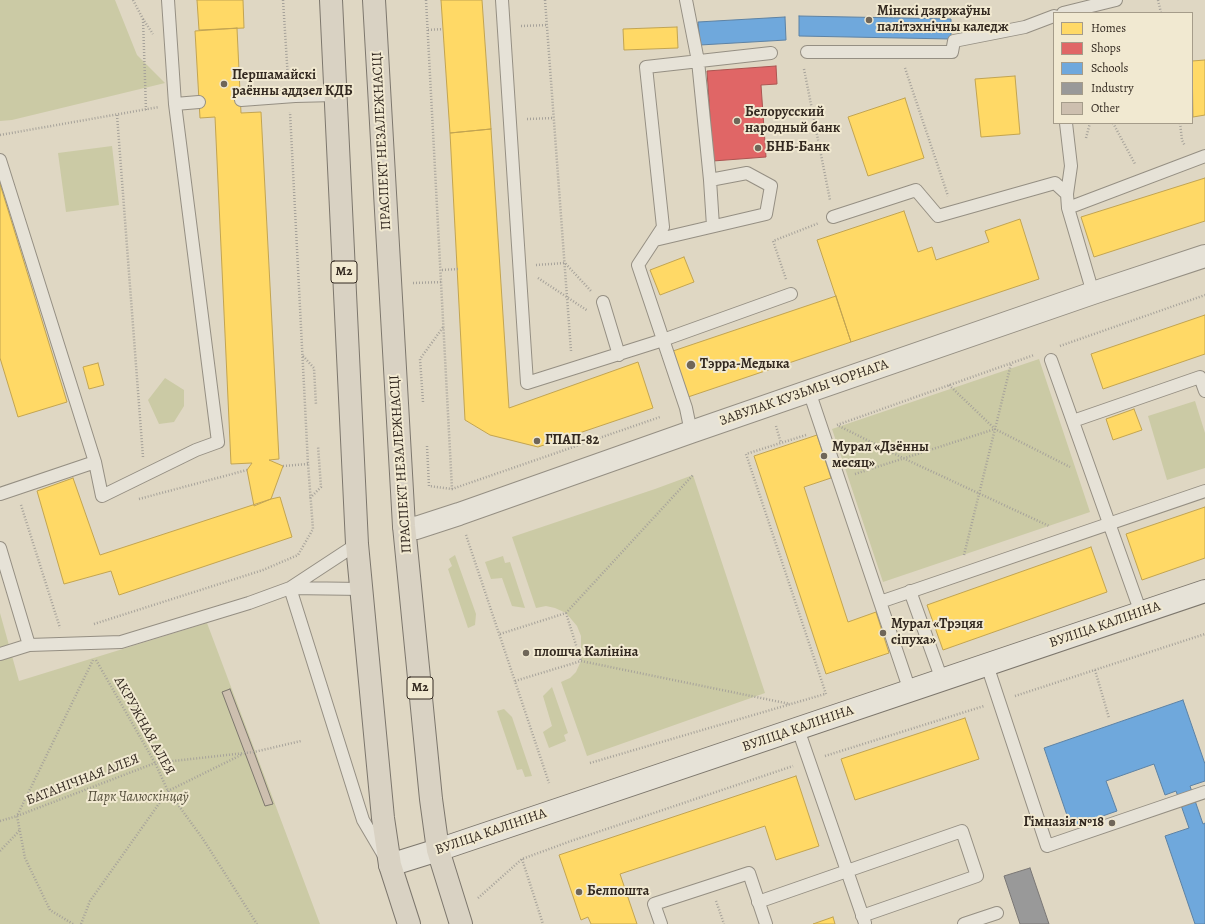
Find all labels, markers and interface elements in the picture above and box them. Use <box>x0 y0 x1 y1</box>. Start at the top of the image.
place label: Мінскі дзяржаўны палітэхнічны каледж <box>877 4 1009 36</box>
legend <box>1053 12 1193 124</box>
marker: Мінскі дзяржаўны палітэхнічны каледж <box>864 15 874 25</box>
text: Homes <box>1091 20 1126 36</box>
text: Shops <box>1091 40 1121 56</box>
street label: ПРАСПЕКТ НЕЗАЛЕЖНАСЦІ <box>369 51 395 231</box>
text: Schools <box>1091 60 1128 76</box>
place label: Першамайскі раённы аддзел КДБ <box>232 68 353 100</box>
marker: Першамайскі раённы аддзел КДБ <box>219 79 229 89</box>
text: Industry <box>1091 80 1134 96</box>
text: Other <box>1091 100 1120 116</box>
place label: Белорусский народный банк <box>745 105 840 138</box>
marker: Белорусский народный банк <box>732 116 742 126</box>
place label: БНБ-Банк <box>766 140 830 156</box>
marker: БНБ-Банк <box>753 143 763 153</box>
road number: М2 <box>331 261 357 283</box>
street label: ЗАВУЛАК КУЗЬМЫ ЧОРНАГА <box>717 356 891 430</box>
place label: Тэрра-Медыка <box>700 357 790 373</box>
marker: Тэрра-Медыка <box>685 359 697 371</box>
street label: ПРАСПЕКТ НЕЗАЛЕЖНАСЦІ <box>386 374 416 554</box>
place label: ГПАП-82 <box>545 433 599 449</box>
marker: ГПАП-82 <box>532 436 542 446</box>
place label: Мурал «Дзённы месяц» <box>832 440 929 472</box>
marker: Мурал «Дзённы месяц» <box>819 451 829 461</box>
street label: ВУЛІЦА КАЛІНІНА <box>1047 598 1163 652</box>
place label: Мурал «Трэцяя сіпуха» <box>891 617 983 650</box>
marker: Мурал «Трэцяя сіпуха» <box>878 628 888 638</box>
place label: плошча Калініна <box>534 645 638 661</box>
marker: плошча Калініна <box>521 648 531 658</box>
street label: АКРУЖНАЯ АЛЕЯ <box>110 674 178 778</box>
road number: М2 <box>407 677 433 699</box>
street label: ВУЛІЦА КАЛІНІНА <box>740 702 856 756</box>
street label: БАТАНІЧНАЯ АЛЕЯ <box>24 751 142 809</box>
park label: Парк Чалюскінцаў <box>87 790 189 806</box>
street label: ВУЛІЦА КАЛІНІНА <box>433 805 549 859</box>
place label: Гімназія №18 <box>1024 815 1104 831</box>
marker: Гімназія №18 <box>1107 818 1117 828</box>
place label: Белпошта <box>587 884 649 900</box>
marker: Белпошта <box>574 887 584 897</box>

